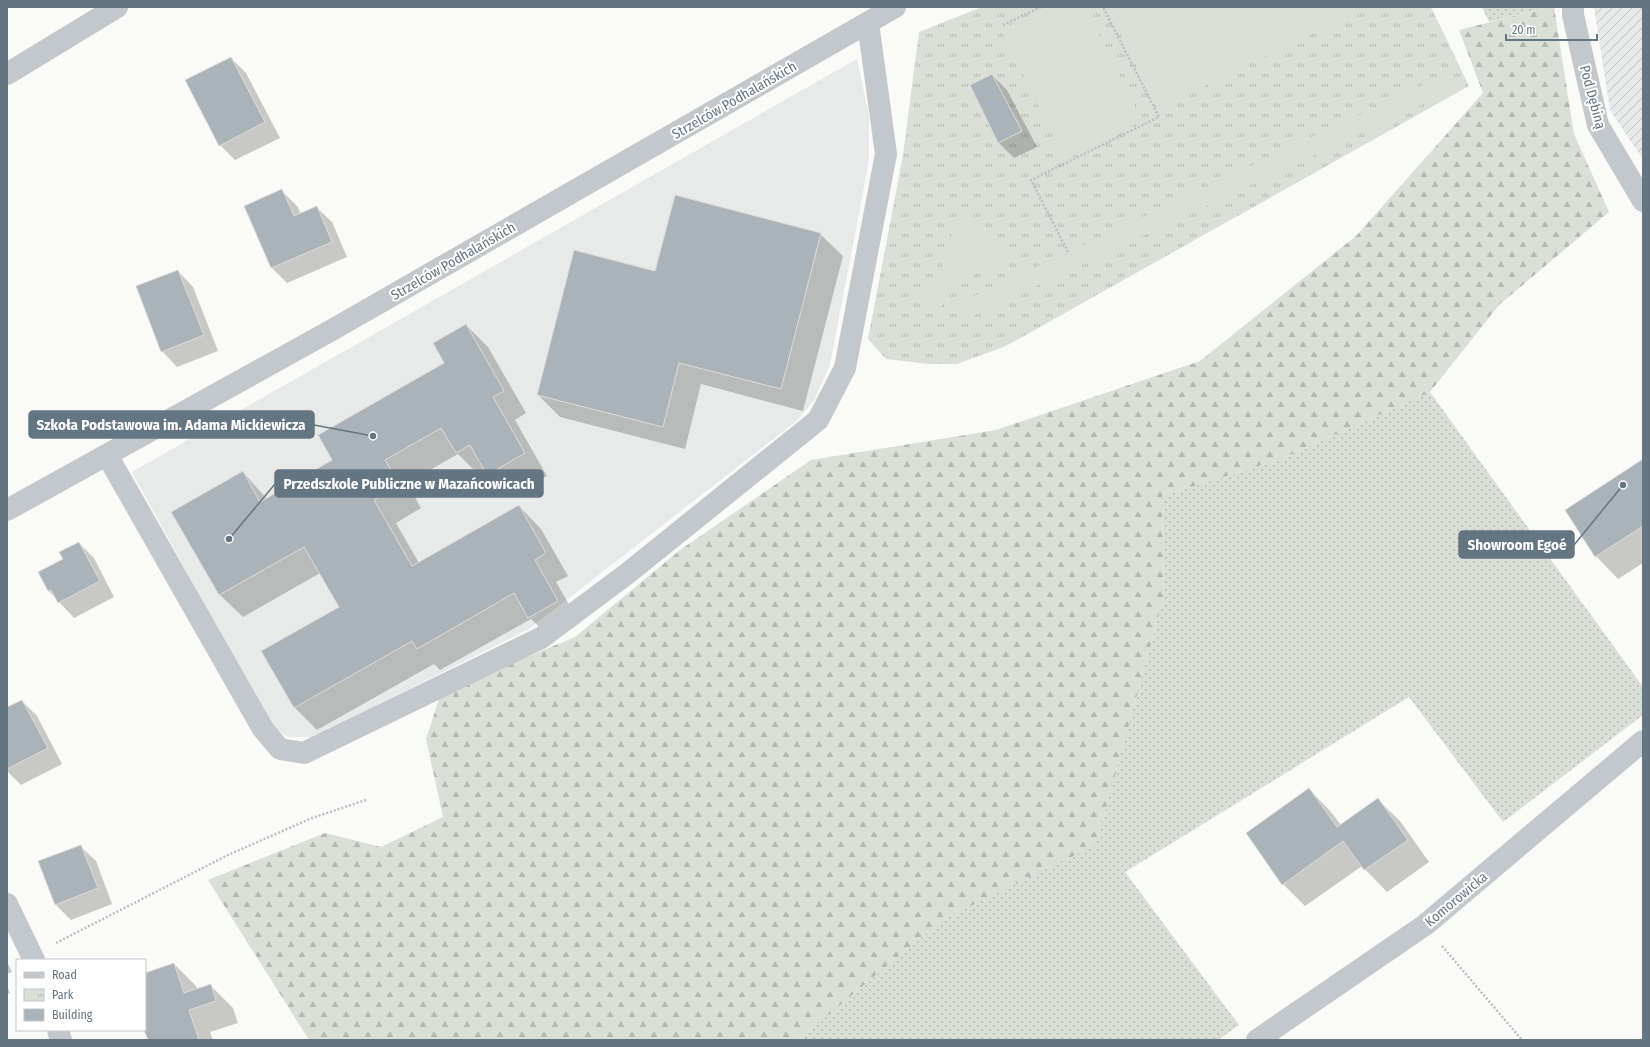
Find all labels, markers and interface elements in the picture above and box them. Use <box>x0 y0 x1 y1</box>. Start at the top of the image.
scale bar <box>1506 16 1597 42</box>
text: 20 m <box>1512 23 1536 37</box>
street label: Strzelców Podhalańskich <box>669 58 800 143</box>
street label: Pod Dębiną <box>1576 63 1609 131</box>
street label: Strzelców Podhalańskich <box>388 219 519 304</box>
callout: Szkoła Podstawowa im. Adama Mickiewicza <box>29 411 314 438</box>
text: Szkoła Podstawowa im. Adama Mickiewicza <box>37 416 306 434</box>
callout: Przedszkole Publiczne w Mazańcowicach <box>275 470 543 497</box>
text: Przedszkole Publiczne w Mazańcowicach <box>283 475 535 493</box>
callout: Showroom Egoé <box>1459 531 1574 558</box>
text: Showroom Egoé <box>1467 536 1567 554</box>
street label: Komorowicka <box>1422 868 1491 930</box>
legend <box>16 959 146 1031</box>
text: Road <box>52 968 77 982</box>
text: Park <box>52 988 74 1002</box>
text: Building <box>52 1008 93 1022</box>

